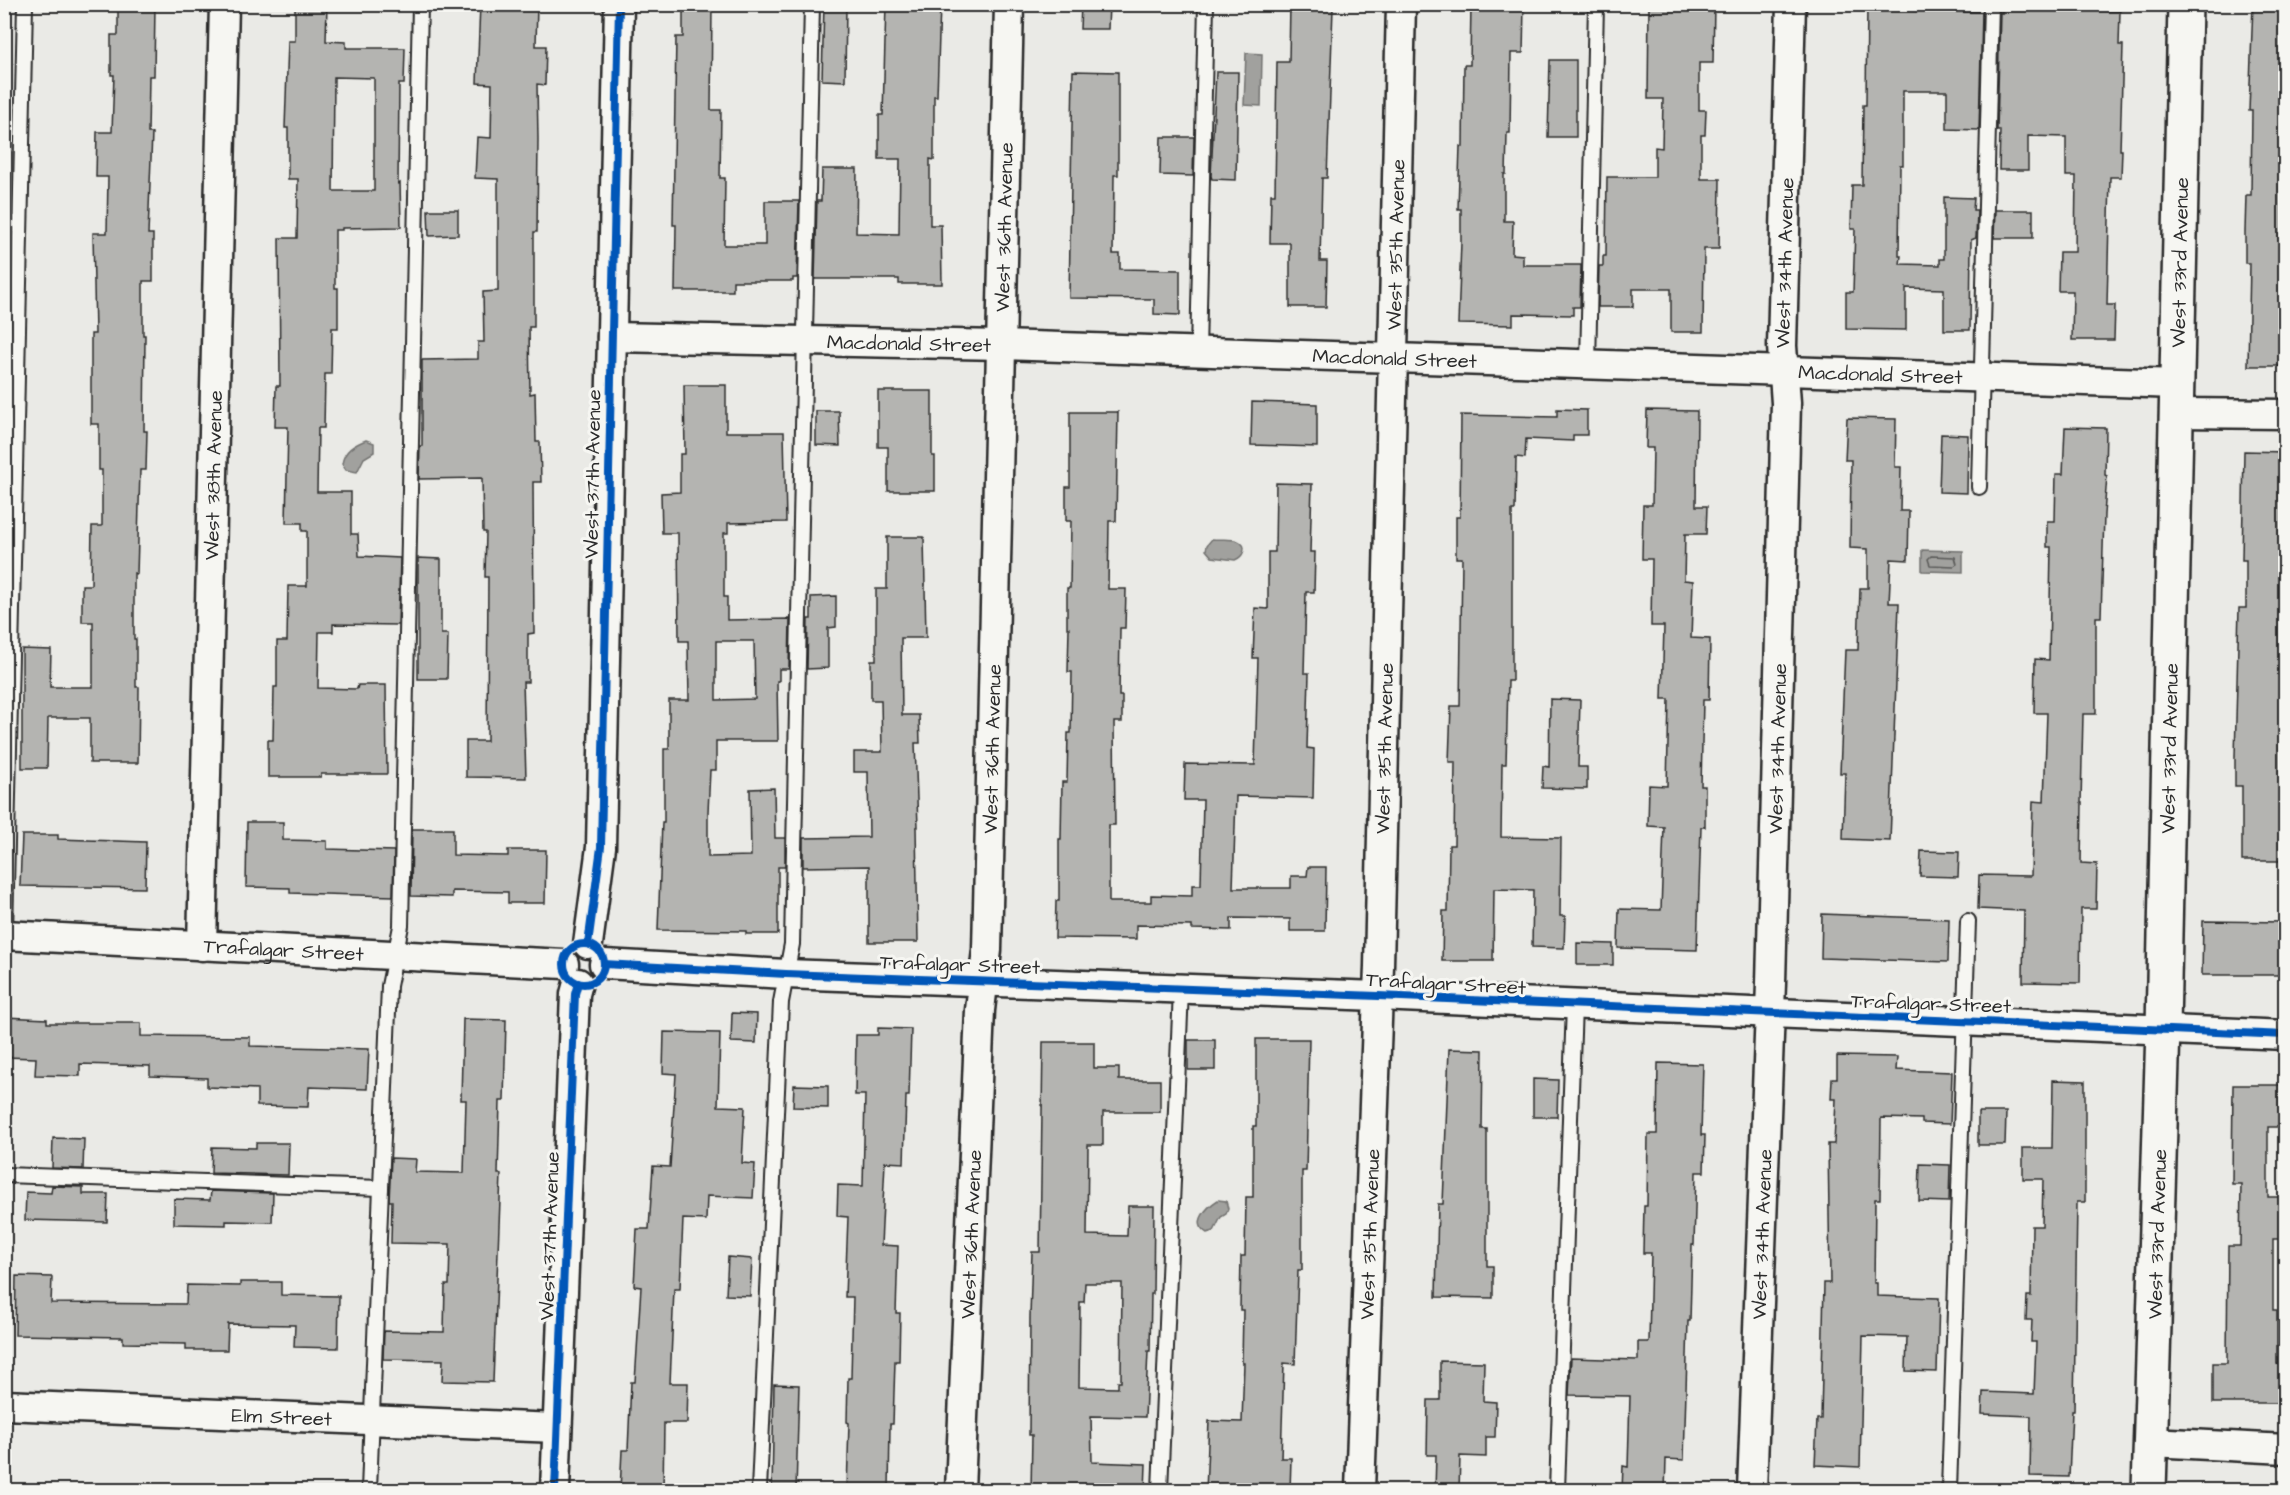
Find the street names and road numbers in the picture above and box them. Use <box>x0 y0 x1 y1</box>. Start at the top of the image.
street label: West 36th Avenue <box>989 142 1021 312</box>
street label: West 35th Avenue <box>1381 159 1412 330</box>
street label: West 34th Avenue <box>1769 177 1801 348</box>
street label: West 33rd Avenue <box>2165 177 2196 348</box>
street label: Macdonald Street <box>827 328 991 360</box>
street label: Macdonald Street <box>1312 342 1477 376</box>
street label: Macdonald Street <box>1798 358 1963 392</box>
street label: West 37th Avenue <box>578 389 608 559</box>
street label: West 38th Avenue <box>198 390 230 560</box>
street label: West 35th Avenue <box>1369 662 1401 834</box>
street label: West 34th Avenue <box>1762 663 1794 834</box>
street label: West 33rd Avenue <box>2154 663 2186 834</box>
street label: West 36th Avenue <box>977 664 1009 834</box>
street label: Trafalgar Street <box>203 932 364 969</box>
street label: Trafalgar Street <box>879 948 1040 983</box>
street label: Trafalgar Street <box>1365 966 1527 1003</box>
street label: Trafalgar Street <box>1850 987 2011 1022</box>
street label: West 35th Avenue <box>1353 1148 1387 1320</box>
street label: West 34th Avenue <box>1745 1148 1780 1320</box>
street label: West 33rd Avenue <box>2141 1148 2174 1320</box>
street label: West 36th Avenue <box>954 1149 989 1320</box>
street label: West 37th Avenue <box>533 1151 567 1321</box>
street label: Elm Street <box>231 1401 332 1434</box>

